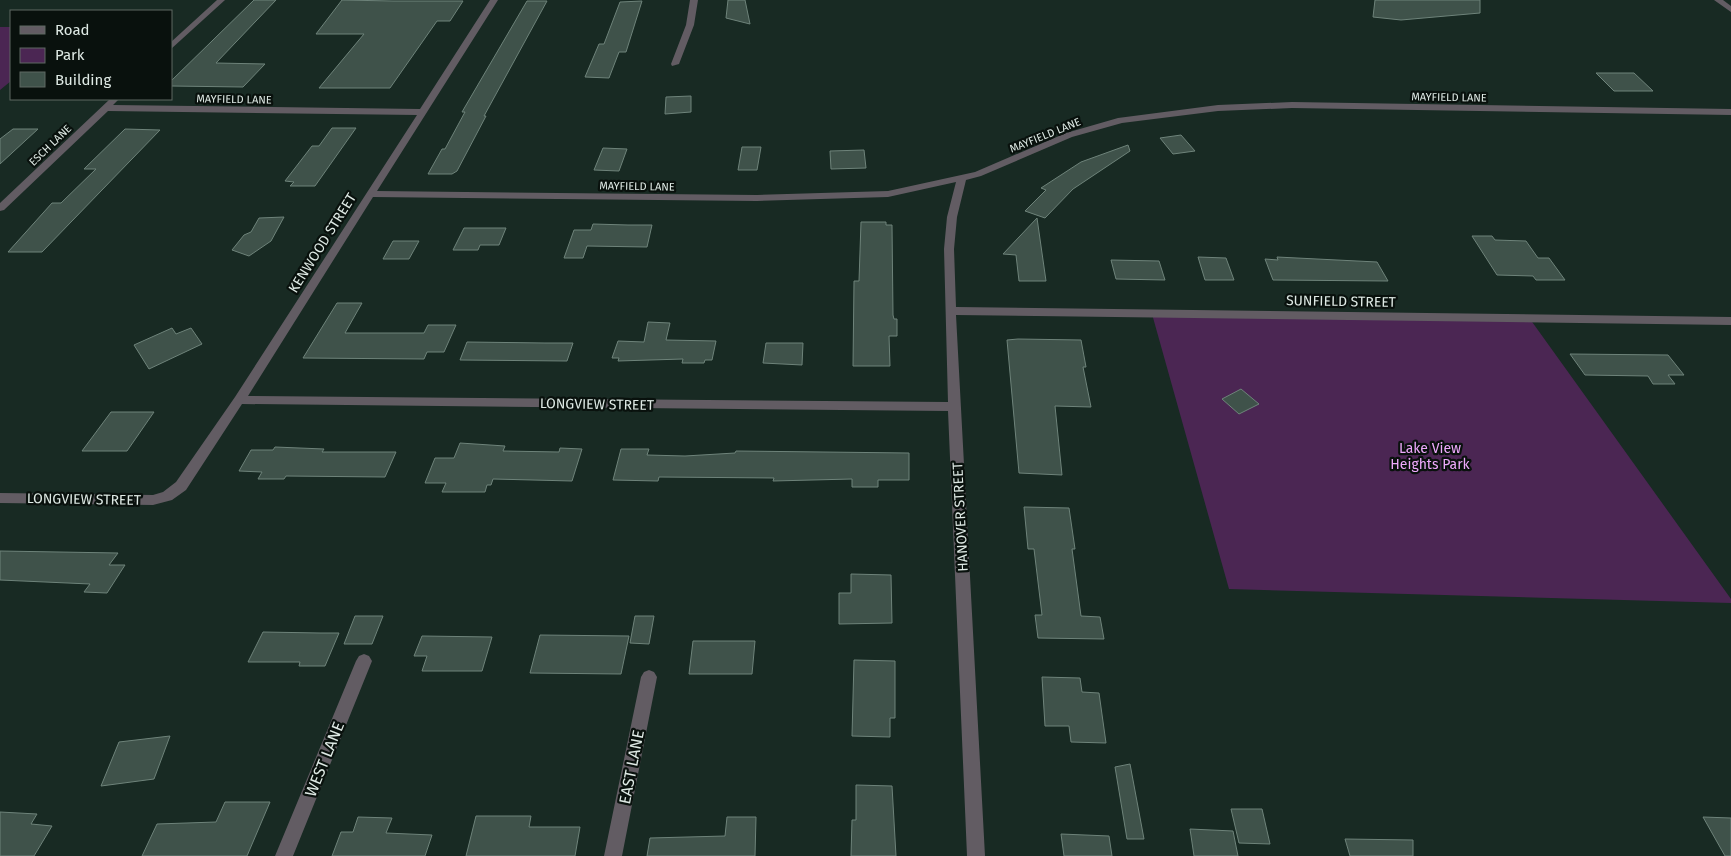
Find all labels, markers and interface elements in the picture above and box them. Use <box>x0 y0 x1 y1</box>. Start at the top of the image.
legend <box>10 10 172 100</box>
text: Road <box>55 21 90 39</box>
text: Park <box>55 46 85 64</box>
text: Building <box>55 71 111 89</box>
street label: MAYFIELD LANE <box>1411 90 1487 105</box>
street label: MAYFIELD LANE <box>196 92 272 107</box>
street label: MAYFIELD LANE <box>1008 115 1083 156</box>
street label: ESCH LANE <box>27 122 74 169</box>
street label: MAYFIELD LANE <box>599 179 675 194</box>
street label: KENWOOD STREET <box>285 190 360 296</box>
street label: SUNFIELD STREET <box>1286 292 1397 311</box>
street label: LONGVIEW STREET <box>540 395 655 414</box>
park label: Lake View Heights Park <box>1390 440 1471 473</box>
street label: HANOVER STREET <box>949 461 972 572</box>
street label: LONGVIEW STREET <box>27 490 142 509</box>
street label: WEST LANE <box>301 719 348 799</box>
street label: EAST LANE <box>615 728 648 806</box>

